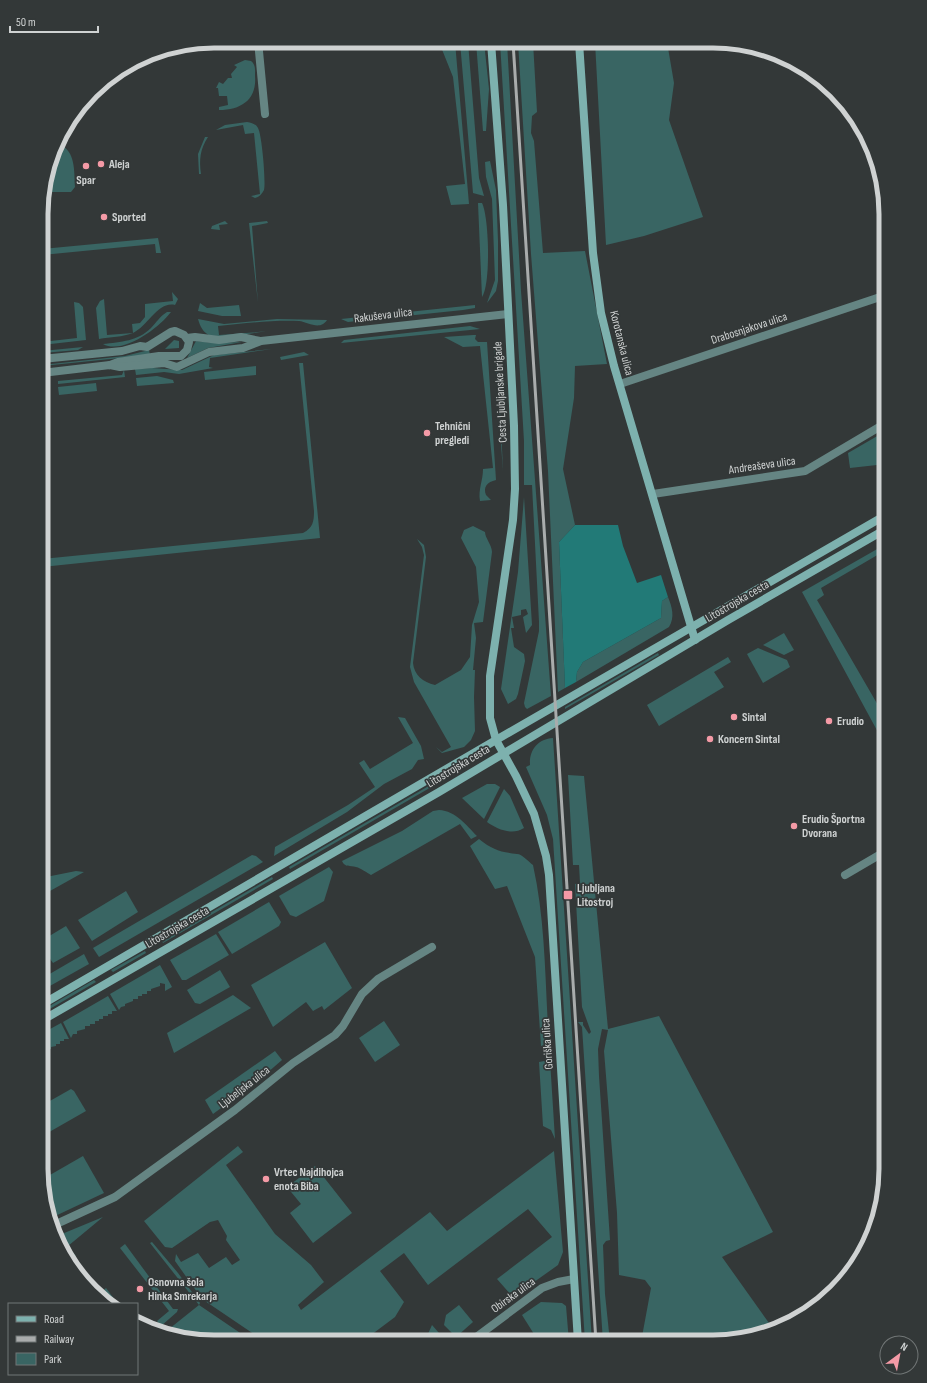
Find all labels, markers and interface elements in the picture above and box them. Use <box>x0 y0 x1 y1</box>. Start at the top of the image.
scale bar <box>10 8 98 34</box>
text: 50 m <box>16 15 36 30</box>
place label: Aleja <box>108 157 130 172</box>
marker: Aleja <box>96 159 106 169</box>
marker: Spar <box>81 161 91 171</box>
place label: Spar <box>76 173 96 188</box>
place label: Sported <box>112 210 146 225</box>
marker: Sported <box>99 212 109 222</box>
street label: Rakuševa ulica <box>353 304 413 327</box>
street label: Korotanska ulica <box>606 309 637 377</box>
street label: Drabosnjakova ulica <box>709 309 789 348</box>
street label: Cesta Ljubljanske brigade <box>490 341 511 443</box>
place label: Tehnični pregledi <box>435 419 471 448</box>
marker: Tehnični pregledi <box>422 428 432 438</box>
street label: Andreaševa ulica <box>727 453 797 478</box>
street label: Litostrojska cesta <box>703 577 772 626</box>
place label: Sintal <box>742 710 767 725</box>
marker: Sintal <box>729 712 739 722</box>
place label: Erudio <box>837 714 864 729</box>
marker: Erudio <box>824 716 834 726</box>
place label: Koncern Sintal <box>718 732 780 747</box>
marker: Koncern Sintal <box>705 734 715 744</box>
street label: Litostrojska cesta <box>424 741 493 791</box>
place label: Erudio Športna Dvorana <box>802 812 865 841</box>
marker: Erudio Športna Dvorana <box>789 821 799 831</box>
place label: Ljubljana Litostroj <box>577 881 615 910</box>
marker: Ljubljana Litostroj <box>562 889 574 901</box>
street label: Litostrojska cesta <box>143 903 212 952</box>
street label: Goriška ulica <box>538 1018 557 1070</box>
street label: Ljubeljska ulica <box>216 1063 273 1112</box>
place label: Vrtec Najdihojca enota Biba <box>274 1165 344 1194</box>
marker: Vrtec Najdihojca enota Biba <box>261 1174 271 1184</box>
street label: Obirska ulica <box>488 1274 539 1316</box>
place label: Osnovna šola Hinka Smrekarja <box>148 1275 217 1304</box>
marker: Osnovna šola Hinka Smrekarja <box>135 1284 145 1294</box>
legend <box>8 1303 138 1375</box>
text: Road <box>44 1312 64 1327</box>
text: Railway <box>44 1332 75 1347</box>
north arrow <box>879 1335 919 1375</box>
text: N <box>898 1340 910 1354</box>
text: Park <box>44 1352 62 1367</box>

